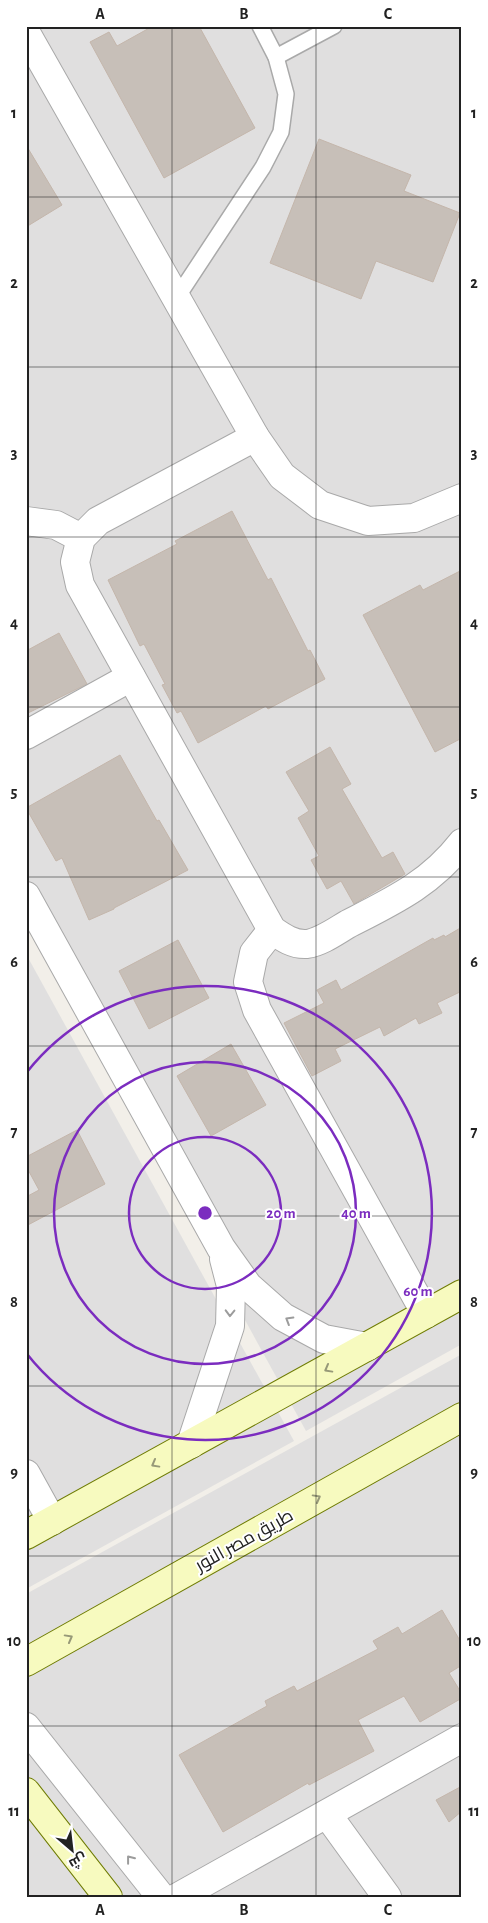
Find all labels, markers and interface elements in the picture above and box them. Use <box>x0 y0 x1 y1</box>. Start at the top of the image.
text: A <box>95 6 105 22</box>
text: B <box>239 6 249 22</box>
text: C <box>384 6 393 22</box>
text: 1 <box>11 105 17 121</box>
text: 1 <box>471 105 477 121</box>
text: 2 <box>10 275 18 291</box>
text: 2 <box>470 275 478 291</box>
text: 3 <box>11 445 18 461</box>
text: 3 <box>471 445 478 461</box>
text: 4 <box>10 615 18 631</box>
text: 4 <box>470 615 478 631</box>
text: 5 <box>11 784 18 800</box>
text: 5 <box>471 784 478 800</box>
text: 6 <box>10 954 18 970</box>
text: 6 <box>470 954 478 970</box>
text: 7 <box>11 1124 18 1140</box>
text: 7 <box>471 1124 478 1140</box>
centre of rings <box>196 1204 214 1222</box>
text: 20 m <box>266 1206 296 1221</box>
text: 40 m <box>341 1206 371 1221</box>
text: 60 m <box>403 1284 433 1299</box>
text: 8 <box>10 1294 18 1310</box>
text: 8 <box>470 1294 478 1310</box>
one-way arrow <box>225 1310 235 1317</box>
one-way arrow <box>286 1316 295 1326</box>
one-way arrow <box>324 1363 333 1373</box>
one-way arrow <box>151 1458 160 1468</box>
text: 9 <box>10 1464 18 1480</box>
text: 9 <box>470 1464 478 1480</box>
one-way arrow <box>312 1495 321 1505</box>
street label: طريق مصر النور <box>192 1507 297 1577</box>
text: 10 <box>7 1633 21 1649</box>
text: 10 <box>467 1633 481 1649</box>
one-way arrow <box>63 1634 72 1644</box>
text: 11 <box>8 1803 20 1819</box>
text: 11 <box>468 1803 480 1819</box>
north arrow <box>48 1826 98 1876</box>
text: ش <box>66 1849 90 1873</box>
one-way arrow <box>127 1855 136 1864</box>
text: A <box>95 1902 105 1918</box>
text: B <box>239 1902 249 1918</box>
text: C <box>384 1902 393 1918</box>

